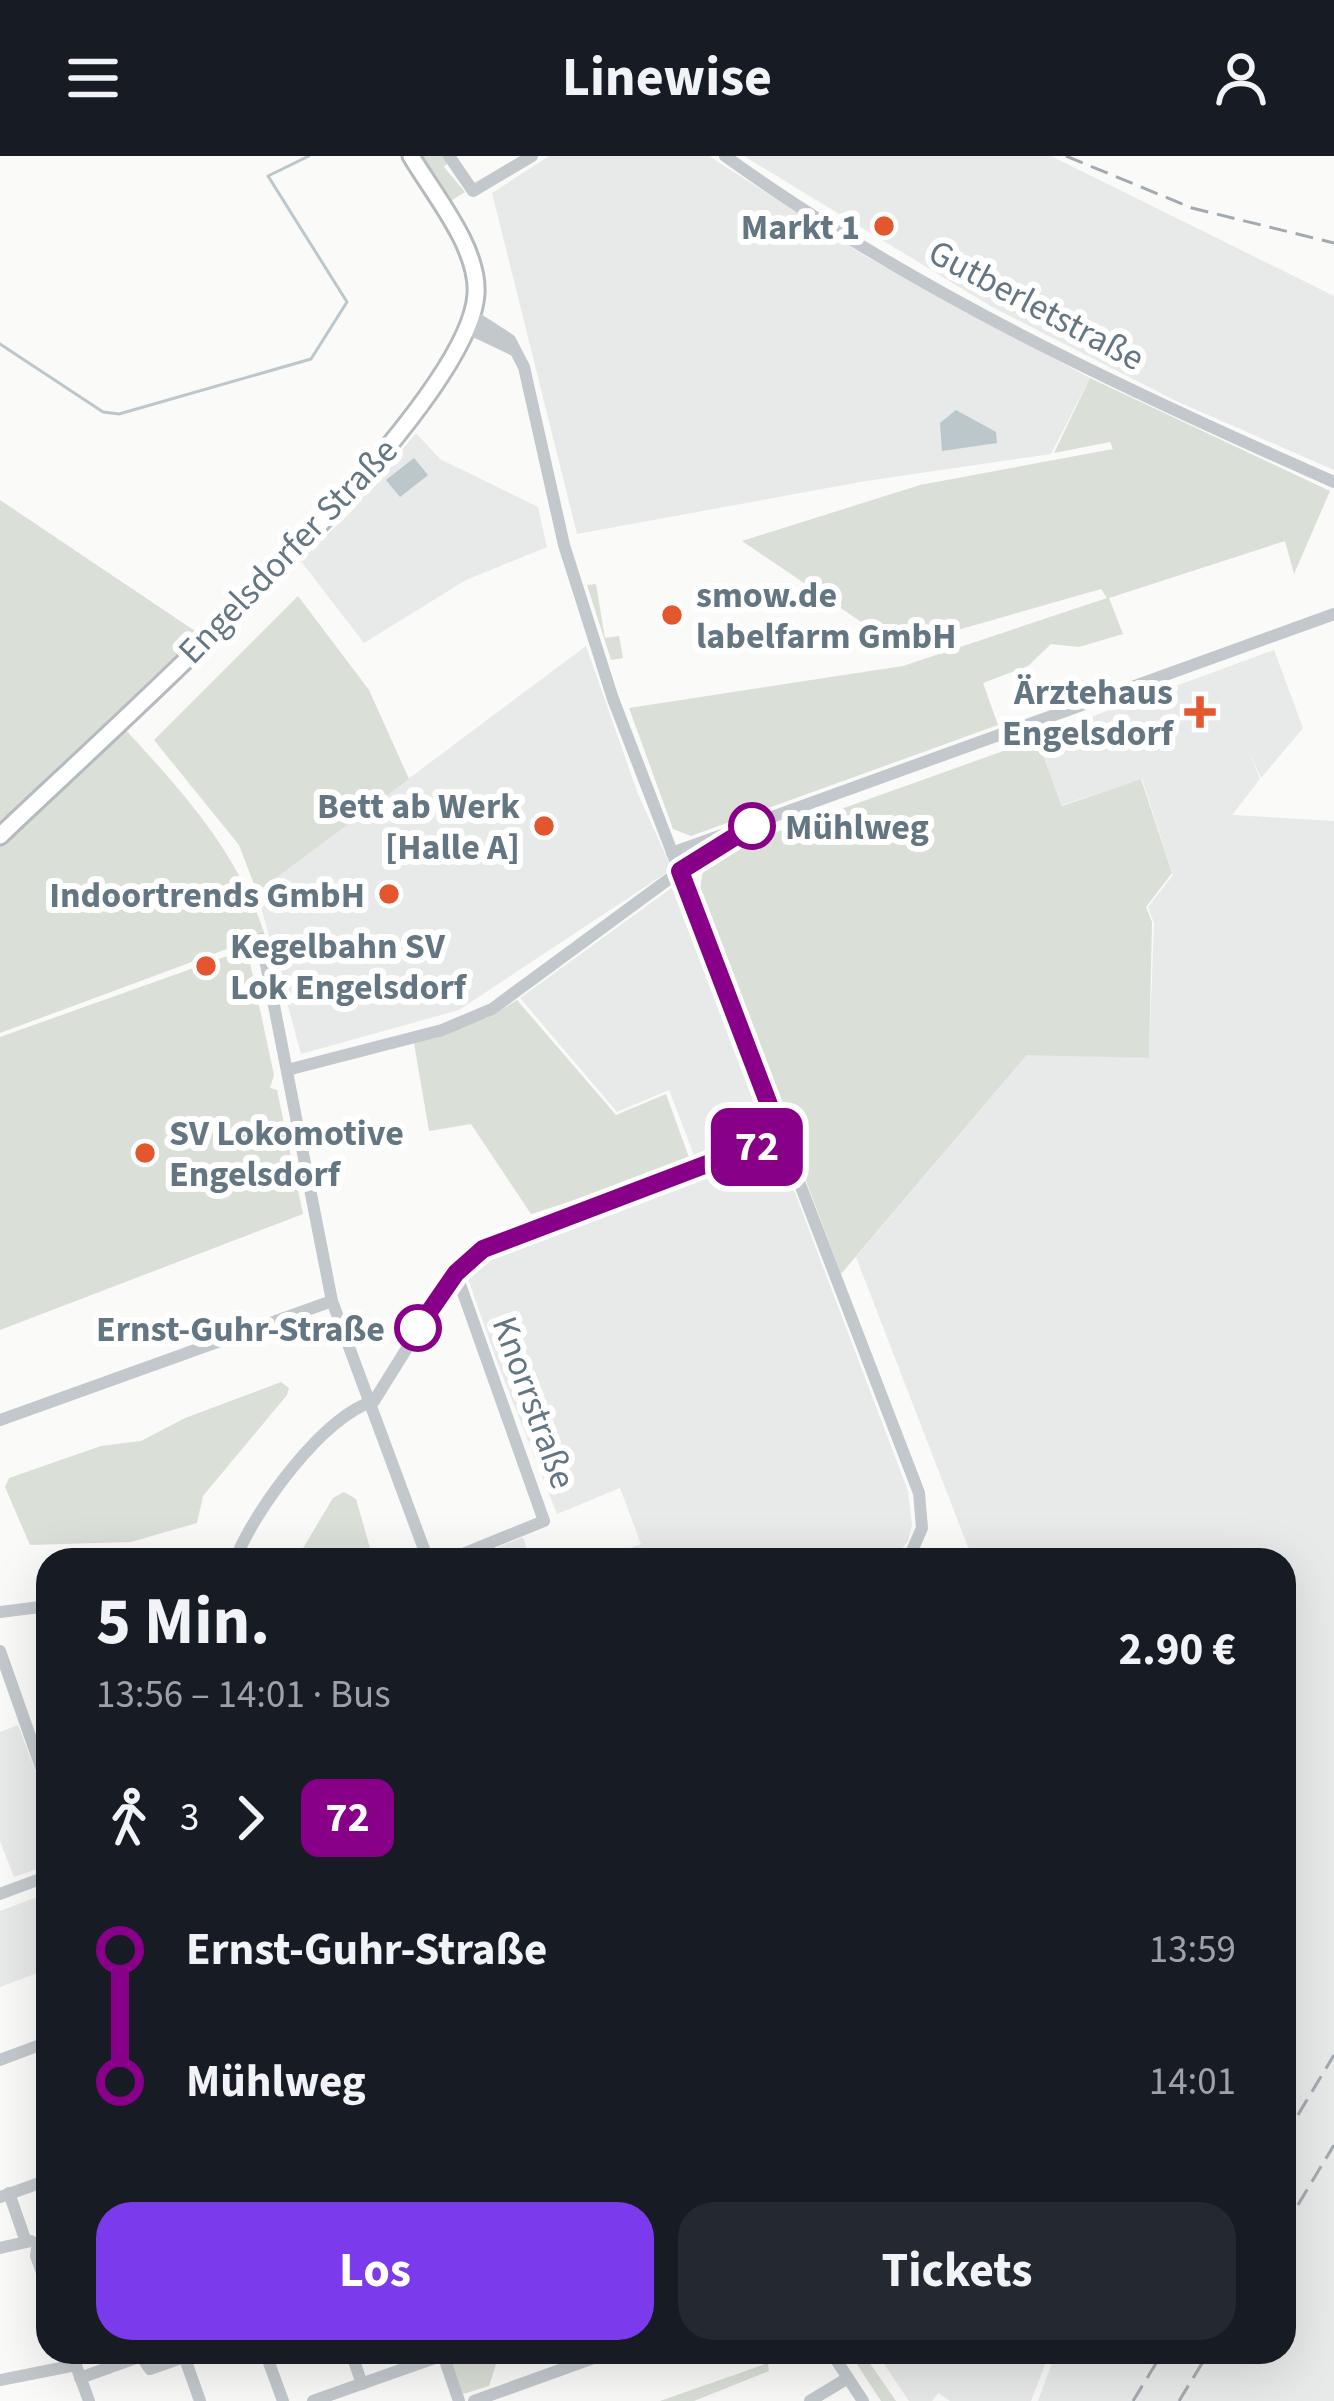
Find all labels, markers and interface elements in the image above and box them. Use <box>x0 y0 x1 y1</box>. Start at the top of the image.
text: Linewise <box>562 40 772 117</box>
icon: menu <box>60 45 126 111</box>
icon: person <box>1208 45 1274 111</box>
place label: Markt 1 <box>741 202 860 253</box>
marker: Markt 1 <box>871 213 897 239</box>
street label: Gutberletstraße <box>919 227 1153 384</box>
street label: Engelsdorfer Straße <box>167 426 410 676</box>
place label: smow.de labelfarm GmbH <box>696 570 956 662</box>
marker: smow.de labelfarm GmbH <box>659 602 685 628</box>
place label: Ärztehaus Engelsdorf <box>1002 667 1175 759</box>
marker: Ärztehaus Engelsdorf <box>1184 696 1216 728</box>
place label: Bett ab Werk [Halle A] <box>317 781 520 873</box>
place label: Mühlweg <box>785 802 929 853</box>
marker: Mühlweg <box>730 804 774 848</box>
marker: Bett ab Werk [Halle A] <box>531 813 557 839</box>
place label: Indoortrends GmbH <box>49 870 365 921</box>
marker: Indoortrends GmbH <box>376 881 402 907</box>
place label: Kegelbahn SV Lok Engelsdorf <box>230 921 468 1013</box>
marker: Kegelbahn SV Lok Engelsdorf <box>193 953 219 979</box>
place label: SV Lokomotive Engelsdorf <box>169 1108 404 1200</box>
line badge: 72 <box>703 1108 811 1186</box>
text: 72 <box>735 1117 779 1177</box>
marker: SV Lokomotive Engelsdorf <box>132 1140 158 1166</box>
place label: Ernst-Guhr-Straße <box>96 1304 385 1355</box>
marker: Ernst-Guhr-Straße <box>396 1306 440 1350</box>
street label: Knorrstraße <box>479 1309 588 1496</box>
text: 5 Min. <box>96 1575 270 1669</box>
text: 2.90 € <box>1118 1618 1236 1682</box>
text: 13:56 – 14:01 · Bus <box>96 1667 391 1723</box>
icon: walk <box>96 1785 162 1851</box>
icon: forward <box>217 1785 283 1851</box>
text: 72 <box>325 1788 370 1848</box>
text: 3 <box>180 1790 199 1846</box>
text: Ernst-Guhr-Straße <box>186 1918 547 1982</box>
text: 13:59 <box>1149 1922 1236 1978</box>
text: Mühlweg <box>186 2050 366 2114</box>
text: 14:01 <box>1149 2054 1236 2110</box>
button: Los <box>96 2202 654 2340</box>
button: Tickets <box>678 2202 1236 2340</box>

